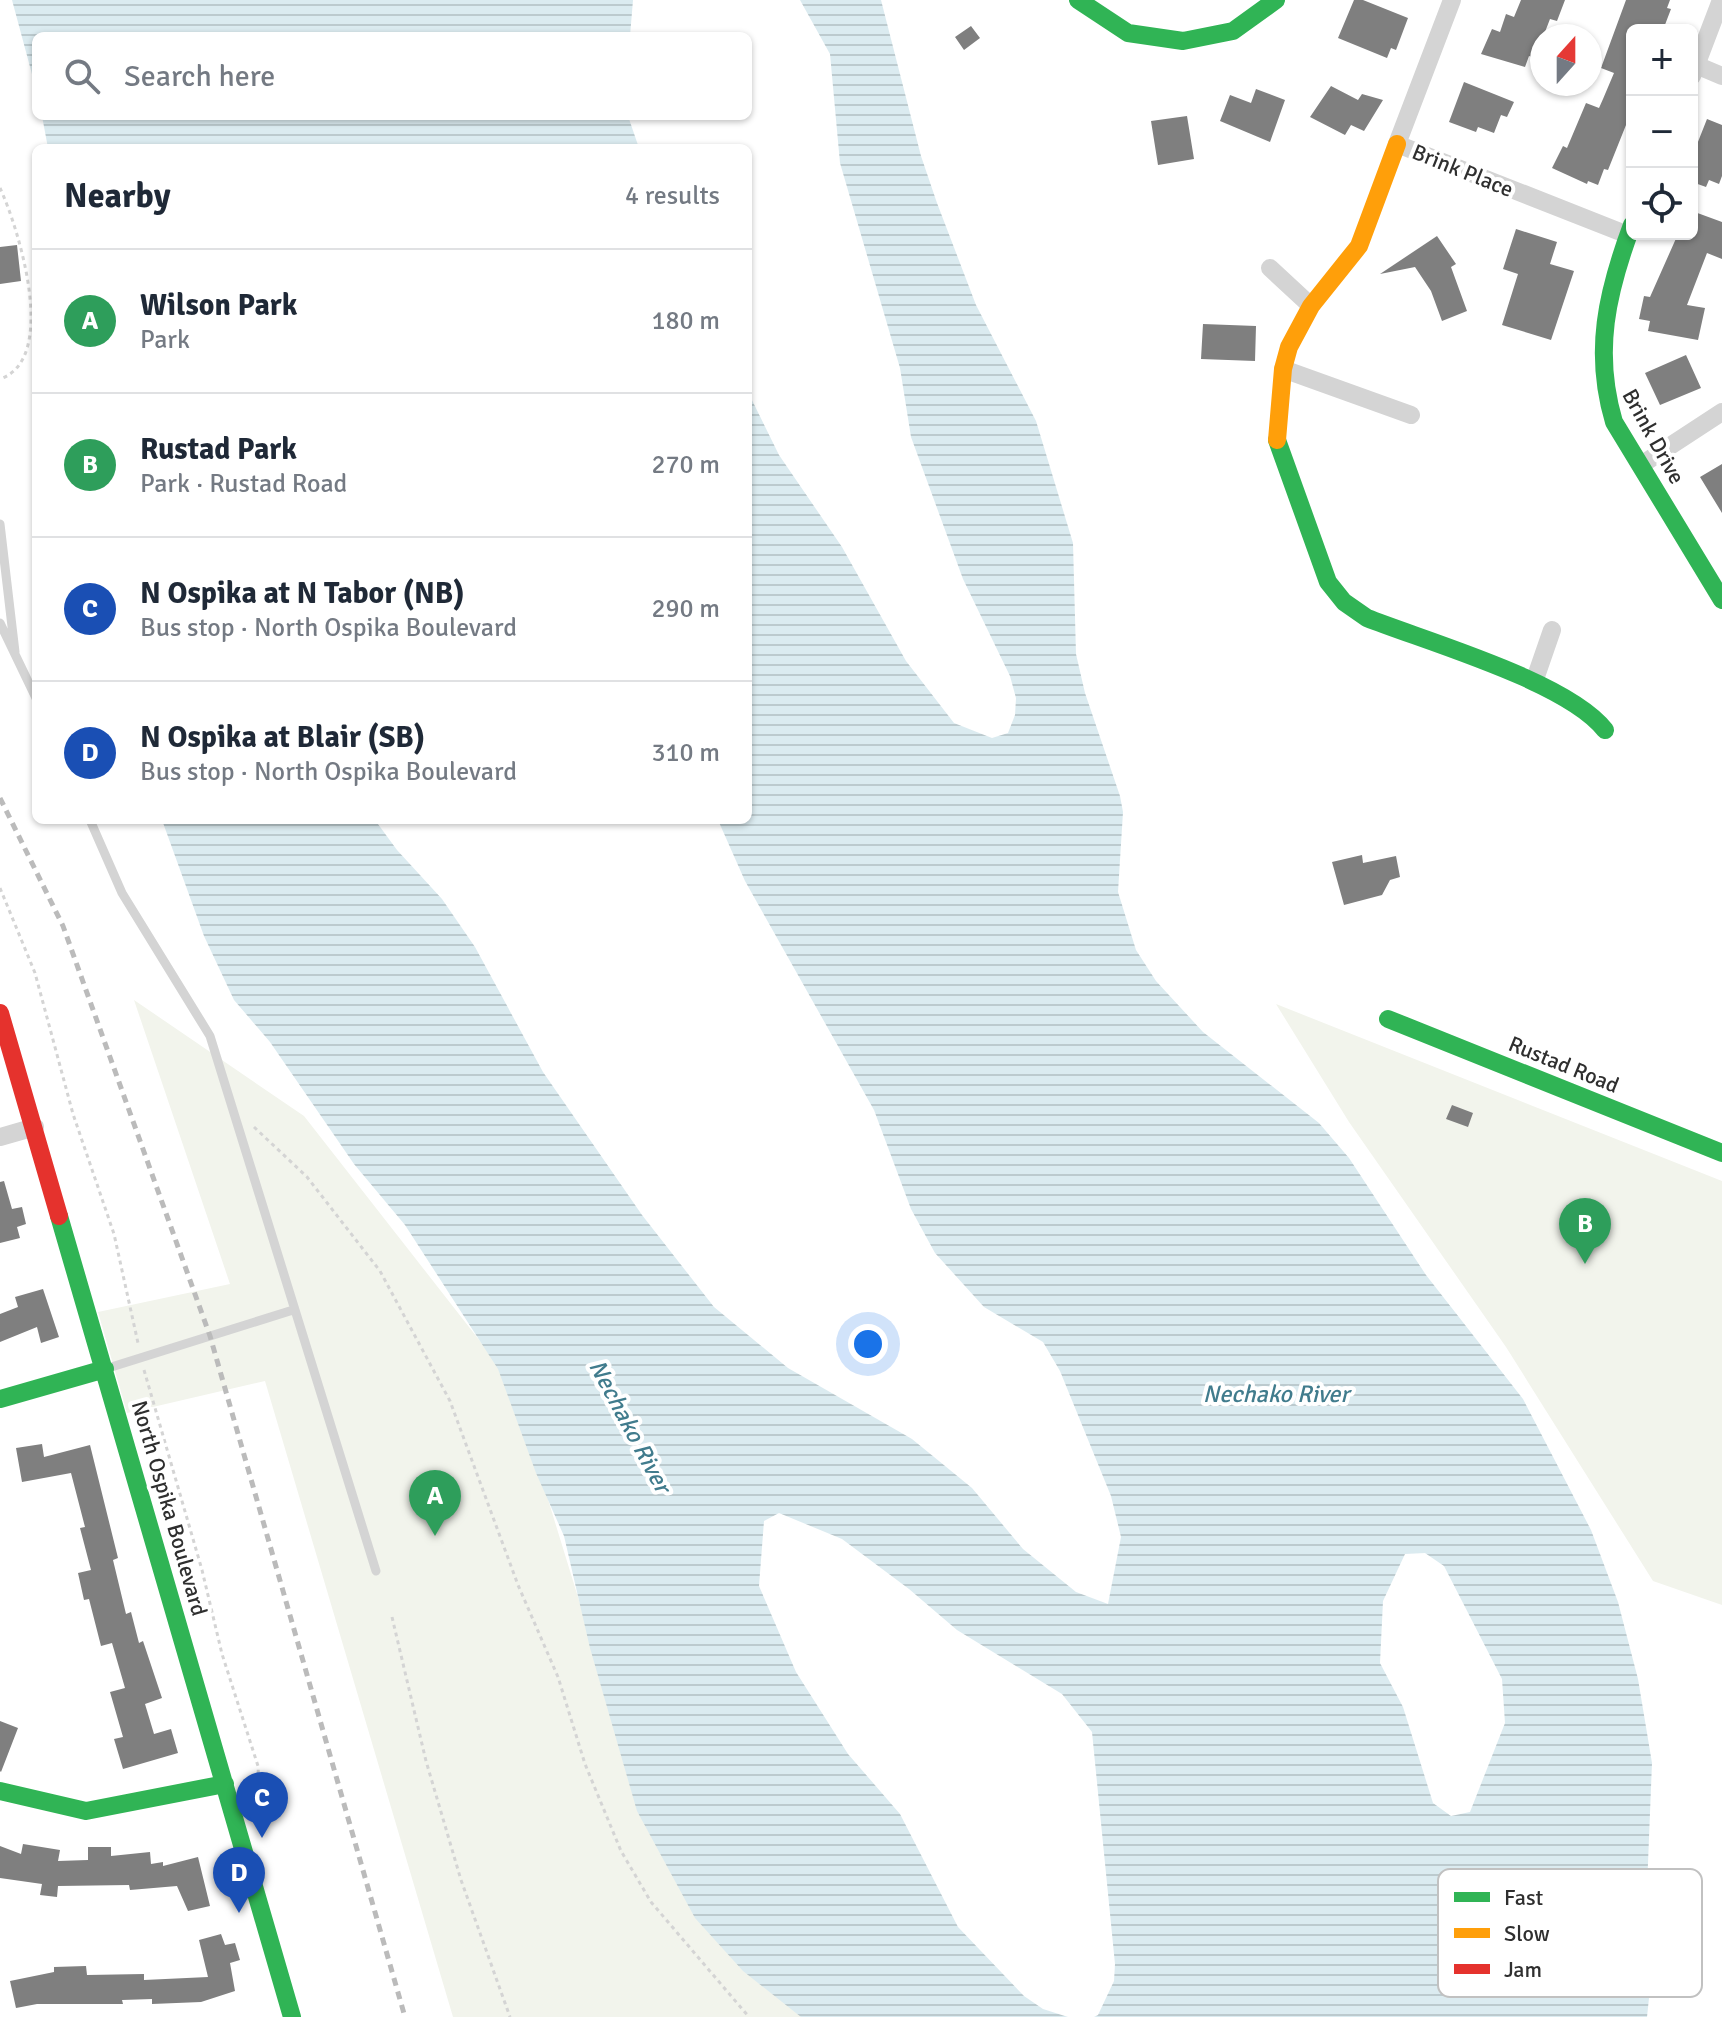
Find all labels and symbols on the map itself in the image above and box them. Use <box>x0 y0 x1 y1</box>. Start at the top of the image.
north arrow <box>1530 24 1602 96</box>
street label: Brink Place <box>1408 138 1517 203</box>
street label: Brink Drive <box>1616 384 1691 488</box>
street label: Rustad Road <box>1505 1030 1623 1099</box>
pin: B <box>1559 1198 1611 1264</box>
your location <box>848 1324 888 1364</box>
water label: Nechako River <box>582 1354 679 1500</box>
water label: Nechako River <box>1203 1379 1352 1409</box>
street label: North Ospika Boulevard <box>126 1397 213 1619</box>
pin: A <box>409 1470 461 1536</box>
pin: C <box>236 1772 288 1838</box>
pin: D <box>213 1847 265 1913</box>
legend <box>1438 1869 1702 1997</box>
text: Fast <box>1504 1884 1544 1911</box>
text: Slow <box>1504 1920 1550 1947</box>
text: Jam <box>1504 1956 1542 1983</box>

